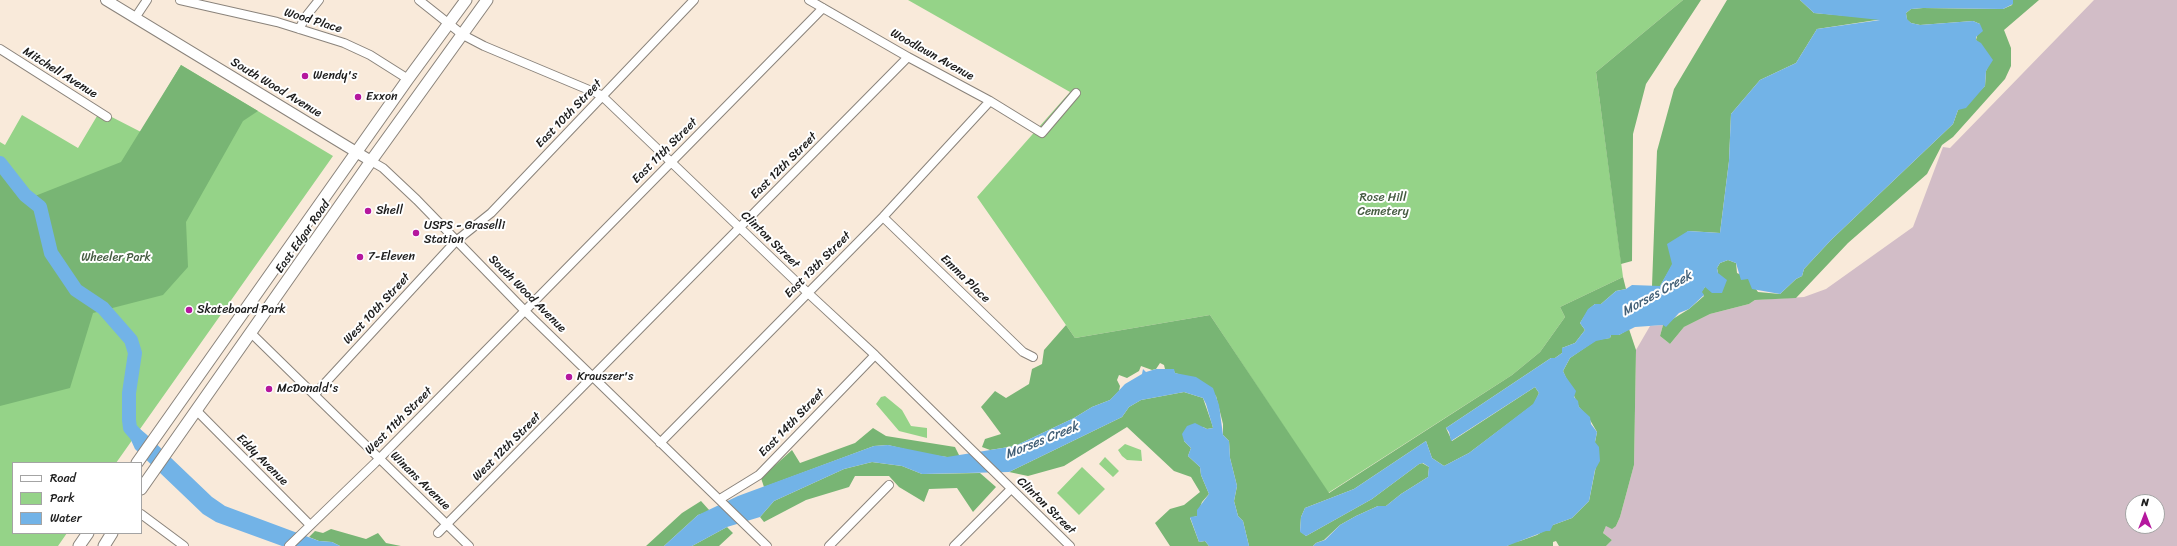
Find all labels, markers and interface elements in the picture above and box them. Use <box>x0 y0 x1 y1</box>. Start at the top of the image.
street label: Wood Place <box>282 5 344 37</box>
street label: Woodlawn Avenue <box>888 26 976 84</box>
street label: Mitchell Avenue <box>20 44 100 102</box>
street label: South Wood Avenue <box>228 55 324 121</box>
place label: Wendy's <box>313 69 357 83</box>
marker: Wendy's <box>300 71 310 81</box>
street label: East 10th Street <box>533 77 605 151</box>
place label: Exxon <box>366 90 398 104</box>
marker: Exxon <box>353 92 363 102</box>
street label: East 11th Street <box>629 115 701 187</box>
street label: East 12th Street <box>748 130 820 202</box>
park label: Rose Hill Cemetery <box>1357 191 1409 219</box>
street label: East Edgar Road <box>273 198 333 276</box>
place label: Shell <box>376 204 403 218</box>
marker: Shell <box>363 206 373 216</box>
street label: Clinton Street <box>738 208 802 272</box>
place label: USPS - Graselli Station <box>424 219 505 247</box>
marker: USPS - Graselli Station <box>411 228 421 238</box>
street label: East 13th Street <box>782 229 854 301</box>
place label: 7-Eleven <box>368 250 415 264</box>
park label: Wheeler Park <box>81 251 151 265</box>
marker: 7-Eleven <box>355 252 365 262</box>
street label: South Wood Avenue <box>485 252 569 336</box>
street label: Emma Place <box>937 252 993 306</box>
water label: Morses Creek <box>1619 268 1695 320</box>
street label: West 10th Street <box>341 271 413 347</box>
place label: Skateboard Park <box>197 303 286 317</box>
marker: Skateboard Park <box>184 305 194 315</box>
place label: Krauszer's <box>577 370 634 384</box>
marker: Krauszer's <box>564 372 574 382</box>
place label: McDonald's <box>277 382 338 396</box>
marker: McDonald's <box>264 384 274 394</box>
street label: West 11th Street <box>362 384 436 458</box>
street label: East 14th Street <box>756 386 828 460</box>
street label: West 12th Street <box>470 410 544 484</box>
water label: Morses Creek <box>1003 419 1081 463</box>
street label: Eddy Avenue <box>233 431 291 489</box>
street label: Winans Avenue <box>387 449 453 513</box>
legend <box>12 462 142 534</box>
text: Road <box>50 467 76 489</box>
street label: Clinton Street <box>1014 474 1078 538</box>
text: Park <box>50 487 75 509</box>
text: N <box>2141 493 2149 512</box>
north arrow <box>2125 494 2165 534</box>
text: Water <box>50 507 82 529</box>

